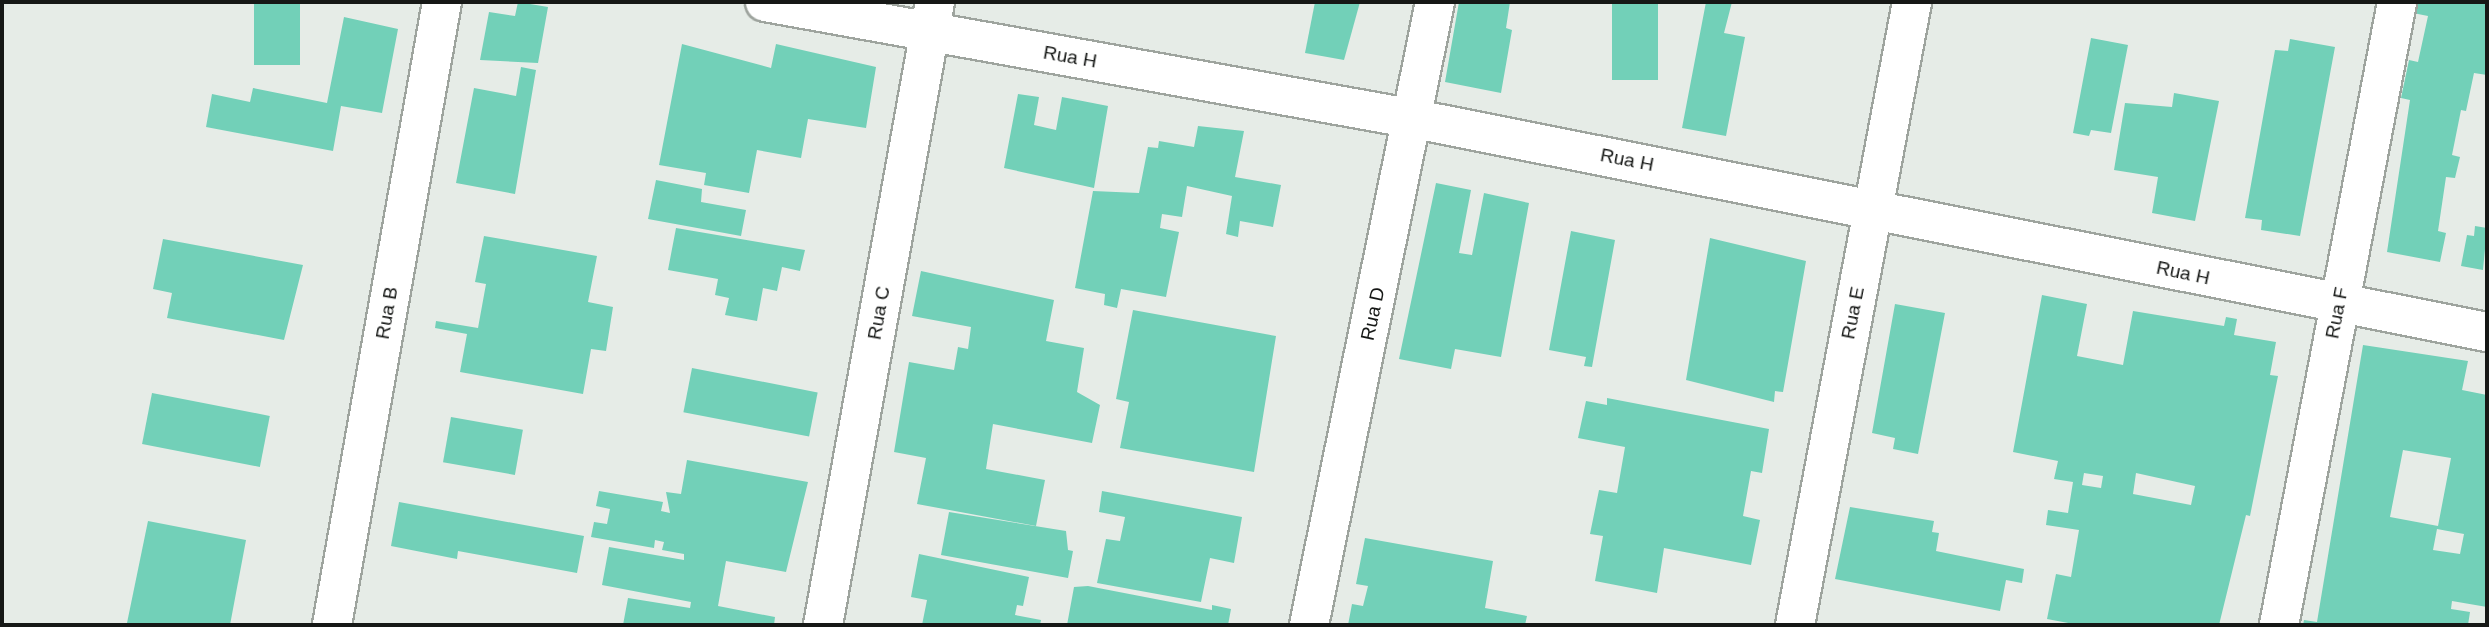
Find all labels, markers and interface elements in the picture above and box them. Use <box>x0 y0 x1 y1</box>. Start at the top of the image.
street label: Rua H <box>1042 41 1098 73</box>
street label: Rua H <box>1598 144 1656 176</box>
street label: Rua H <box>2154 256 2212 290</box>
street label: Rua B <box>371 285 403 341</box>
street label: Rua C <box>863 285 895 341</box>
street label: Rua D <box>1356 285 1390 343</box>
street label: Rua E <box>1837 285 1869 341</box>
street label: Rua F <box>2321 285 2353 341</box>

